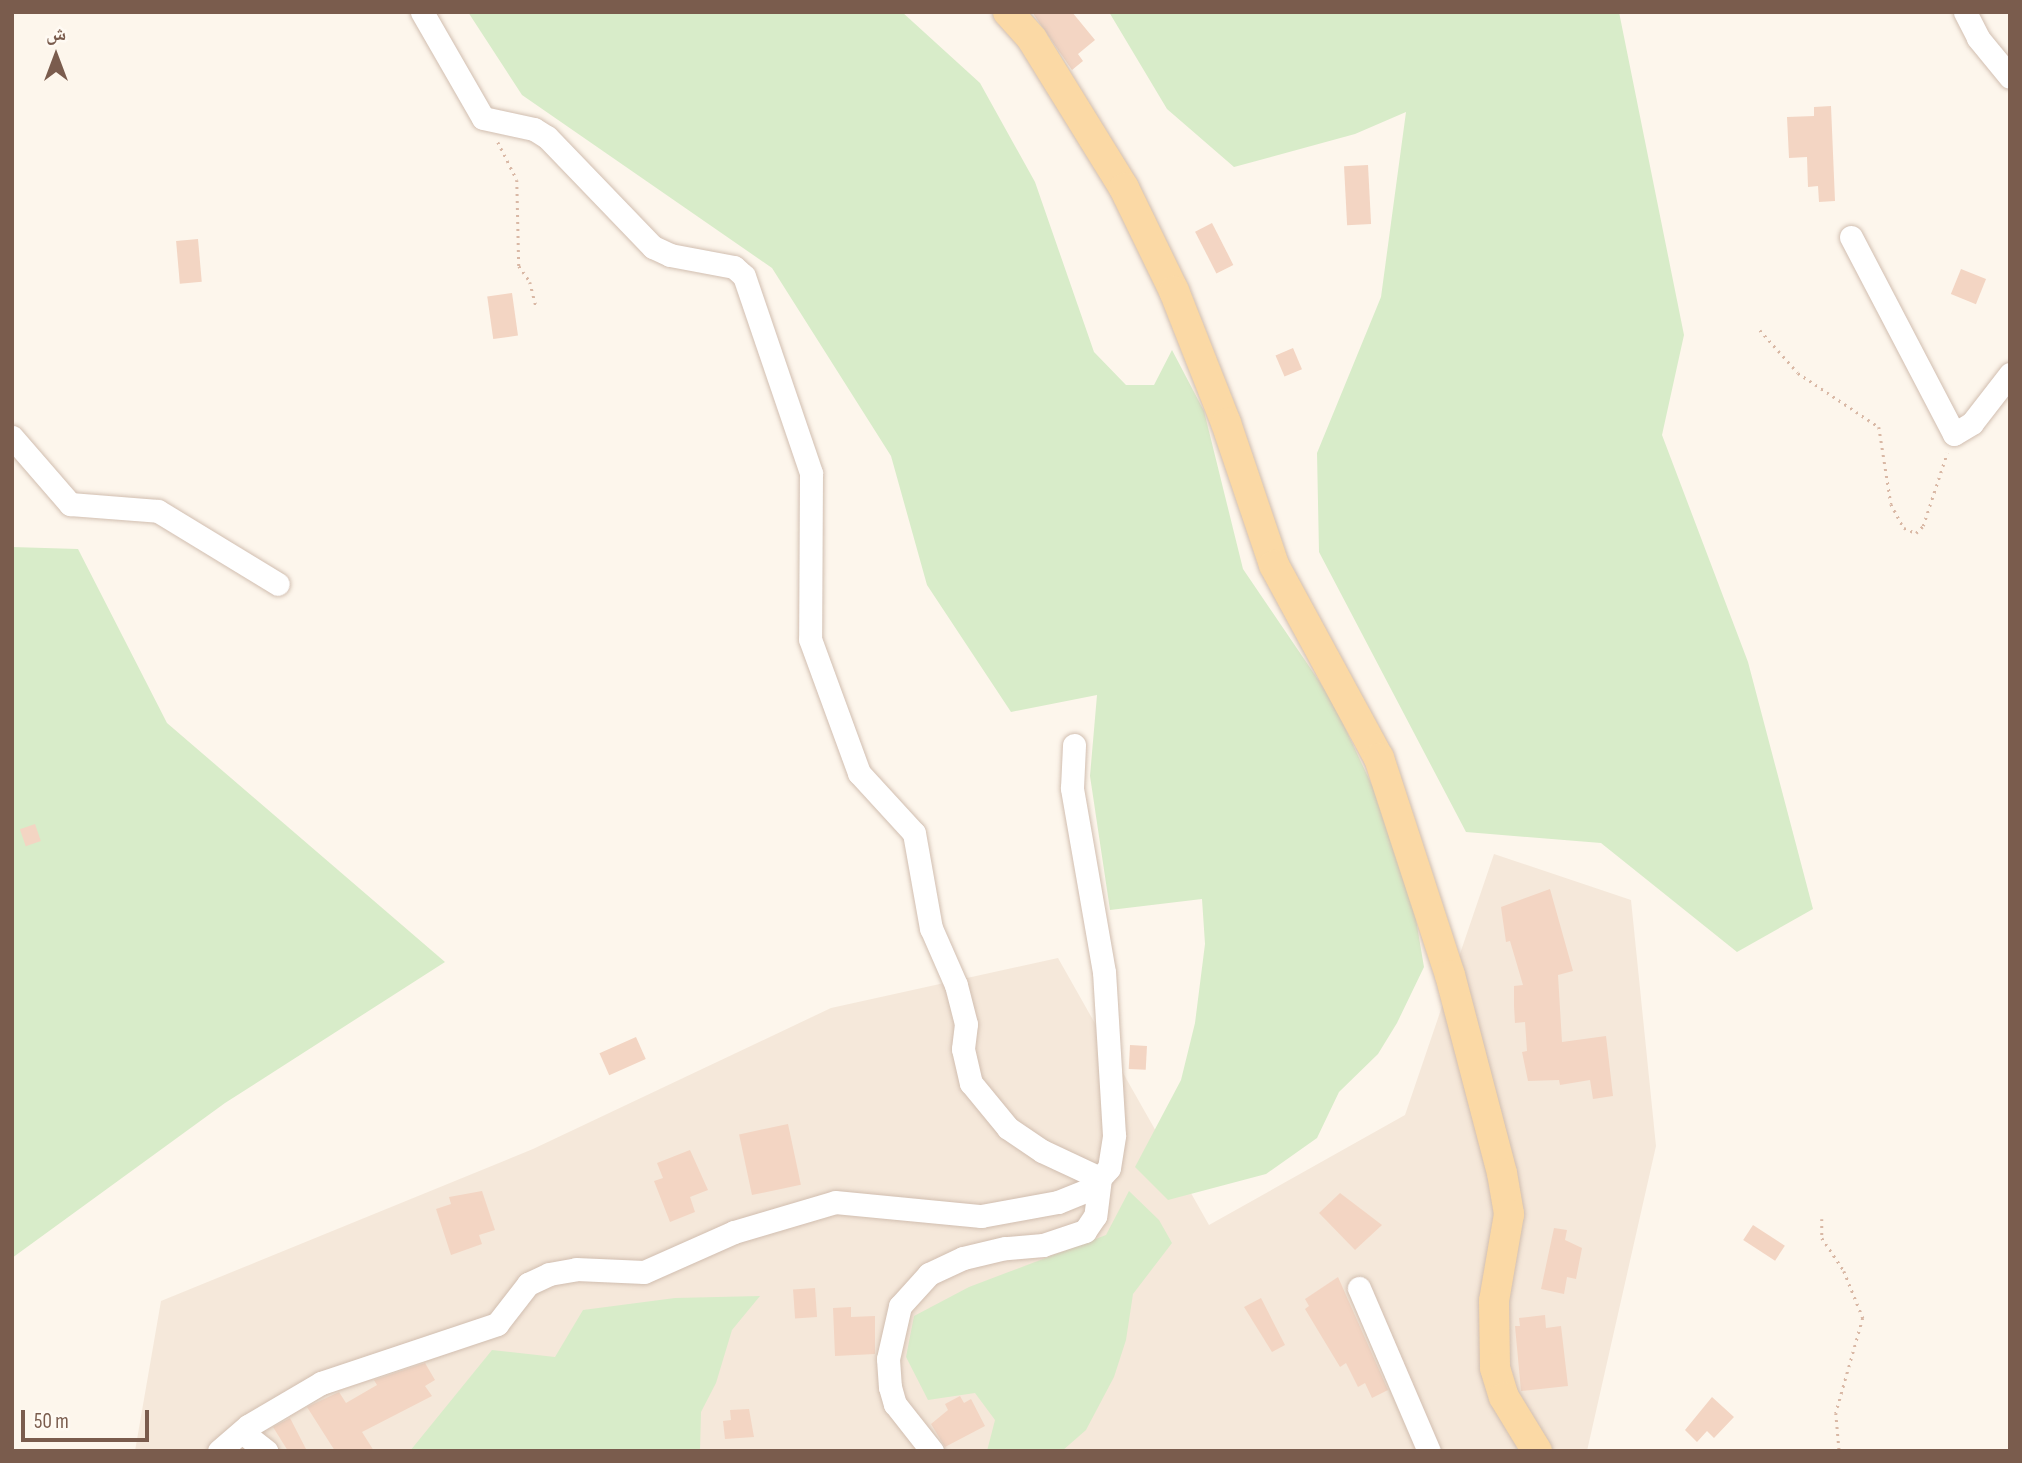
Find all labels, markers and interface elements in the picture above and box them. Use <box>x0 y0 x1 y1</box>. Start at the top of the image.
north arrow <box>21 21 91 91</box>
text: ش <box>46 23 66 46</box>
scale bar <box>24 1396 152 1440</box>
text: 50 m <box>34 1409 69 1434</box>

